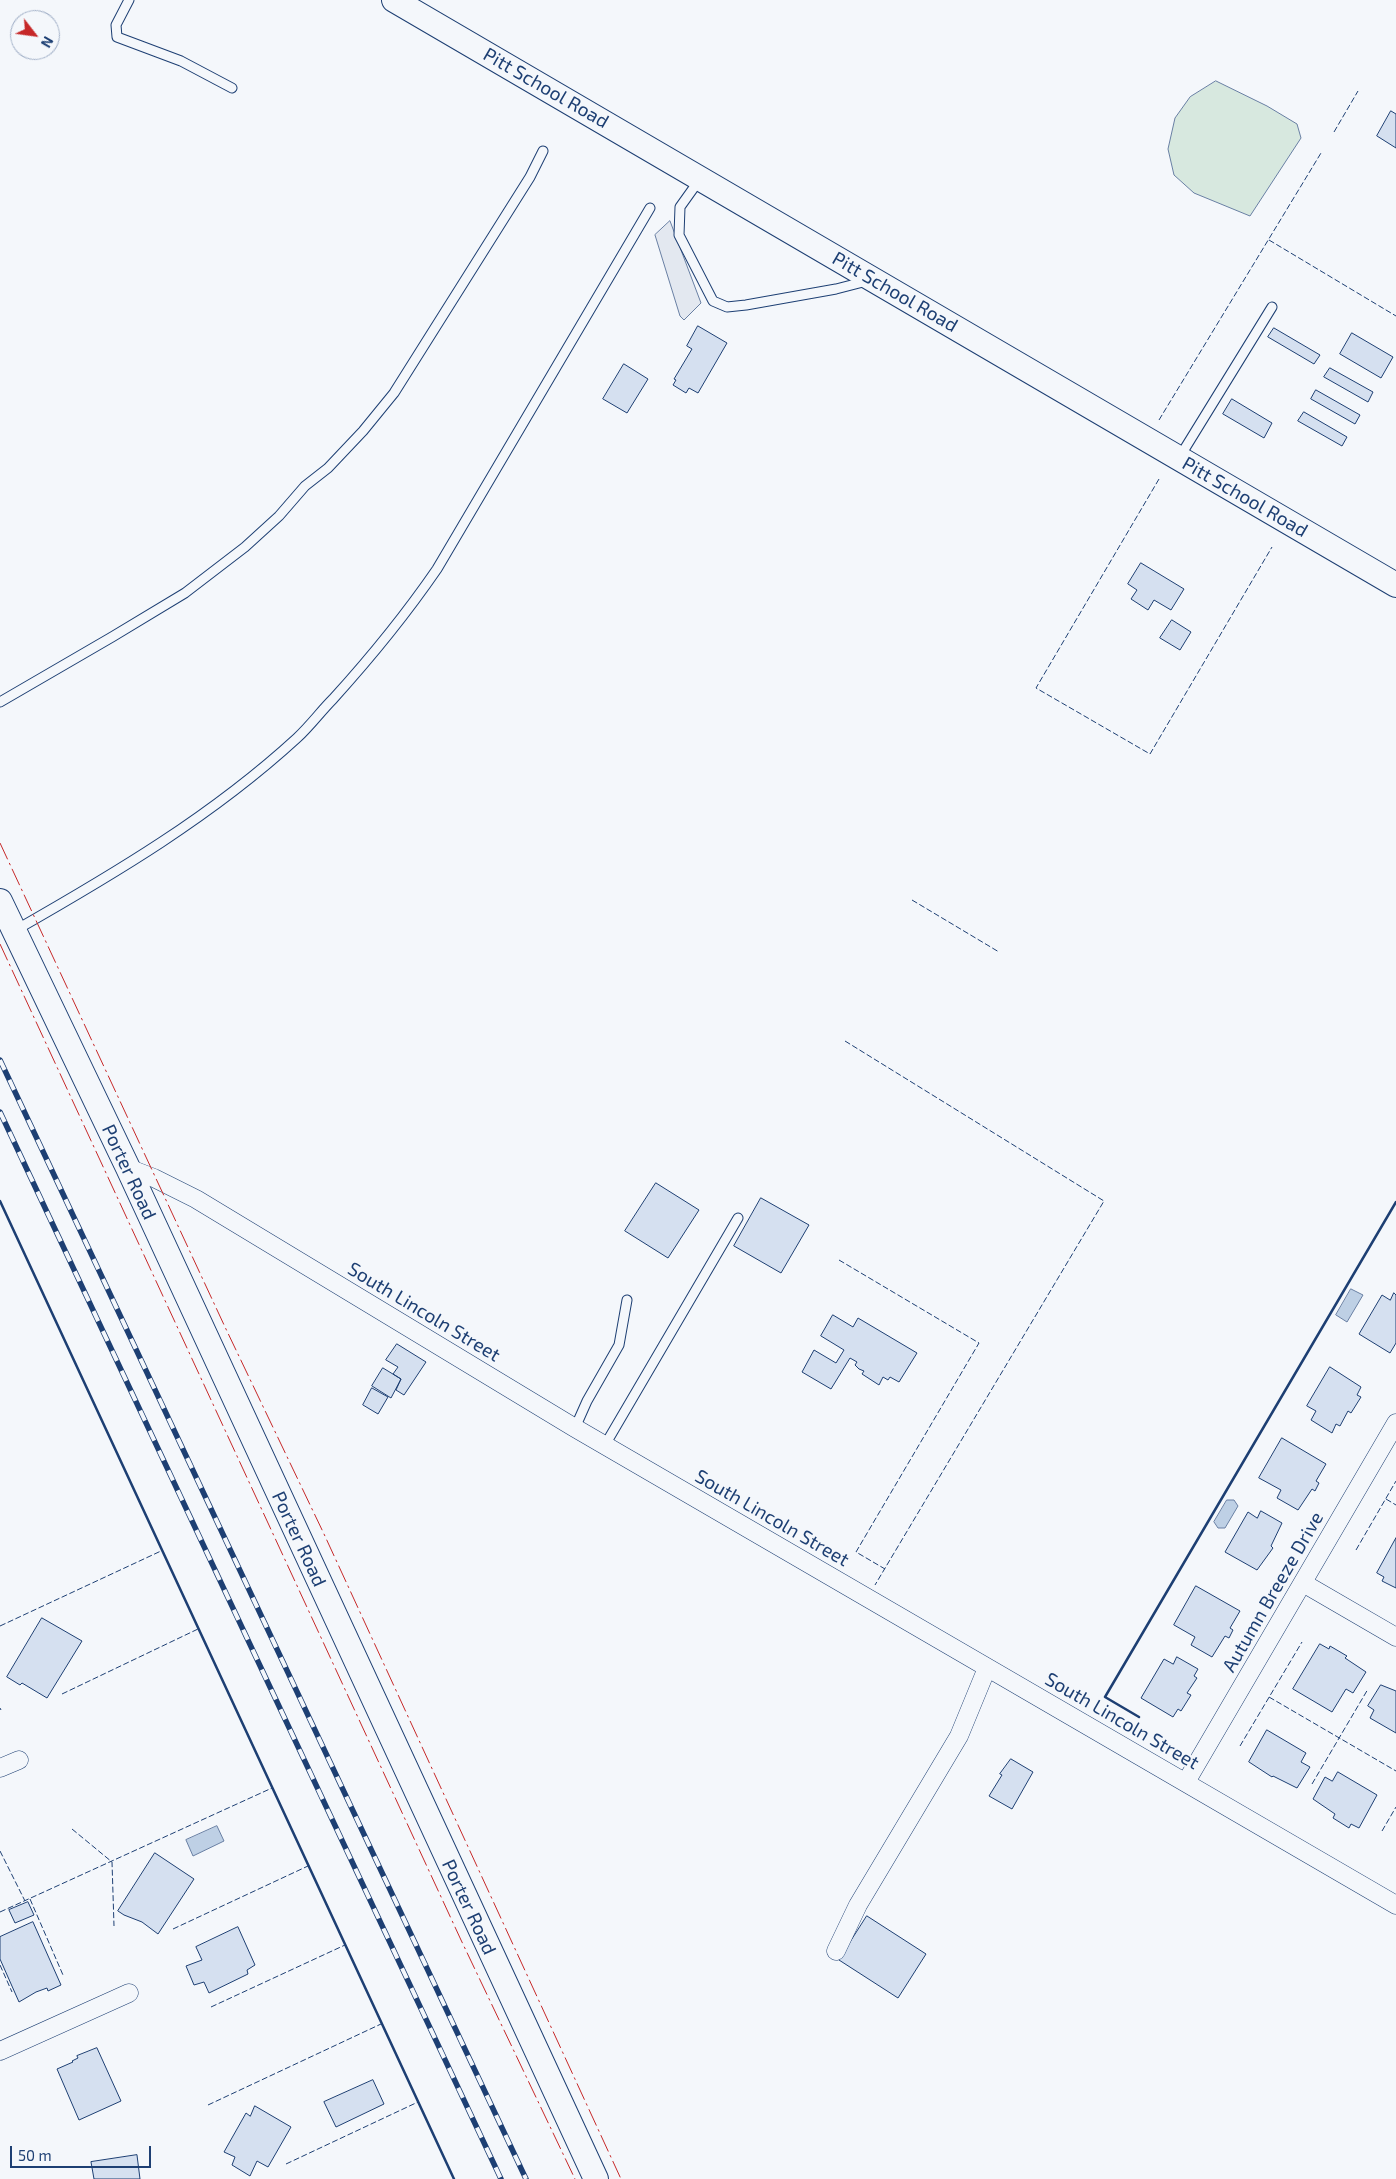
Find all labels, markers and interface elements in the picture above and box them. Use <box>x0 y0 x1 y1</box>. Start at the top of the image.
north arrow <box>10 10 60 60</box>
text: N <box>38 34 57 51</box>
street label: Pitt School Road <box>479 43 613 133</box>
street label: Pitt School Road <box>828 247 962 337</box>
street label: Pitt School Road <box>1178 452 1312 542</box>
street label: Porter Road <box>97 1121 161 1223</box>
street label: South Lincoln Street <box>344 1257 504 1367</box>
street label: South Lincoln Street <box>691 1465 853 1571</box>
street label: Porter Road <box>267 1488 331 1590</box>
street label: Autumn Breeze Drive <box>1218 1508 1328 1676</box>
street label: South Lincoln Street <box>1041 1668 1203 1774</box>
street label: Porter Road <box>437 1856 501 1958</box>
scale bar <box>12 2136 154 2168</box>
text: 50 m <box>18 2146 52 2164</box>

